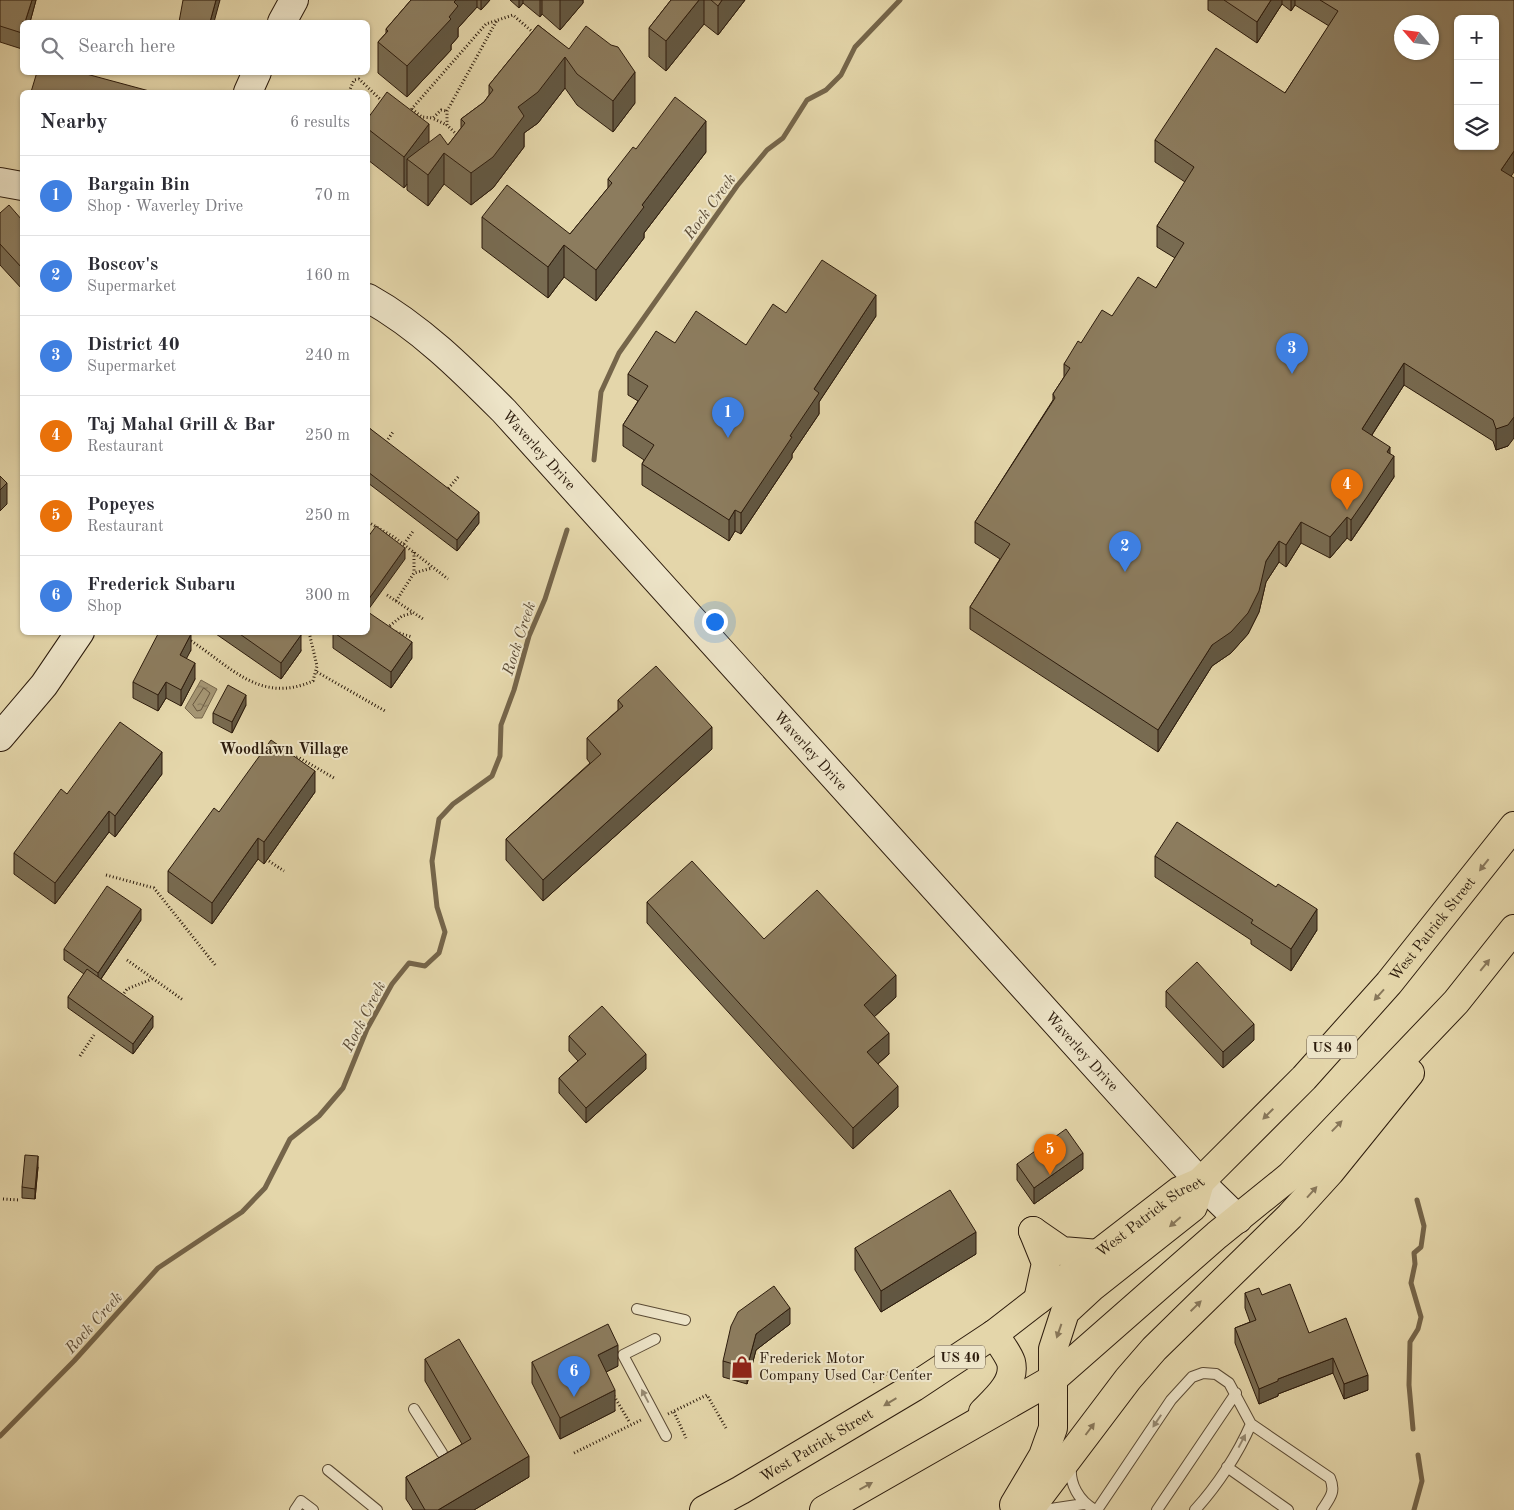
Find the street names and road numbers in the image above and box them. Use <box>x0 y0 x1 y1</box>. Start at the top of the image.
street label: Waverley Drive <box>499 408 578 494</box>
street label: Waverley Drive <box>770 709 849 794</box>
street label: West Patrick Street <box>1388 875 1479 984</box>
street label: Waverley Drive <box>1041 1010 1120 1095</box>
road number: US 40 <box>1307 1036 1357 1058</box>
street label: West Patrick Street <box>1094 1176 1209 1261</box>
road number: US 40 <box>935 1345 985 1368</box>
street label: West Patrick Street <box>758 1407 876 1486</box>

